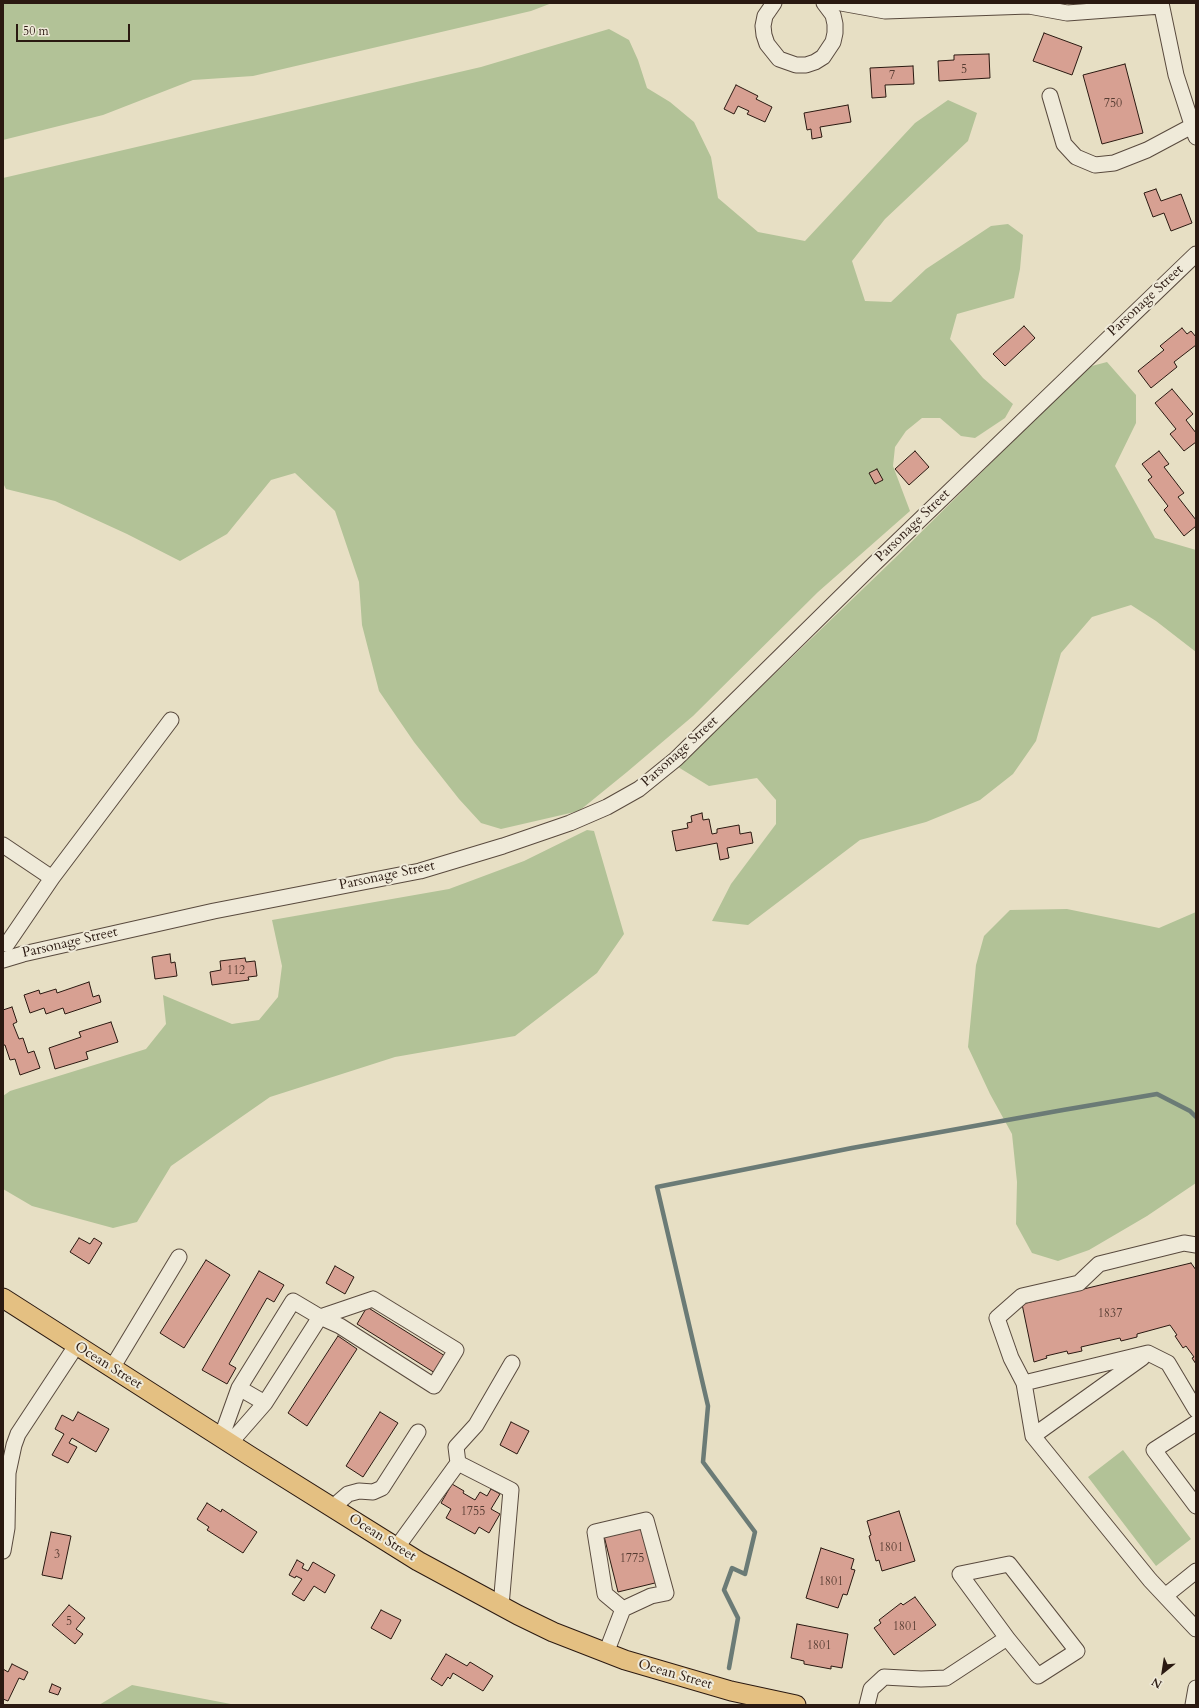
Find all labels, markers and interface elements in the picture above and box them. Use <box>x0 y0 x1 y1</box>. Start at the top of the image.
scale bar <box>18 16 132 42</box>
text: 50 m <box>23 23 49 39</box>
house number: 5 <box>961 63 967 77</box>
house number: 7 <box>889 69 895 83</box>
house number: 750 <box>1104 97 1122 111</box>
street label: Parsonage Street <box>1105 262 1187 340</box>
street label: Parsonage Street <box>872 486 954 566</box>
street label: Parsonage Street <box>638 713 722 791</box>
street label: Parsonage Street <box>338 858 436 894</box>
street label: Parsonage Street <box>21 924 119 962</box>
house number: 112 <box>227 964 245 978</box>
house number: 1837 <box>1098 1307 1122 1321</box>
street label: Ocean Street <box>71 1339 145 1393</box>
house number: 1755 <box>461 1505 485 1519</box>
street label: Ocean Street <box>345 1511 419 1565</box>
house number: 1801 <box>879 1541 903 1555</box>
house number: 3 <box>54 1548 60 1562</box>
house number: 1775 <box>620 1552 644 1566</box>
house number: 1801 <box>819 1575 843 1589</box>
house number: 5 <box>66 1615 72 1629</box>
house number: 1801 <box>893 1620 917 1634</box>
house number: 1801 <box>807 1639 831 1653</box>
north arrow <box>1143 1652 1183 1692</box>
street label: Ocean Street <box>636 1656 714 1694</box>
text: N <box>1149 1674 1165 1692</box>

